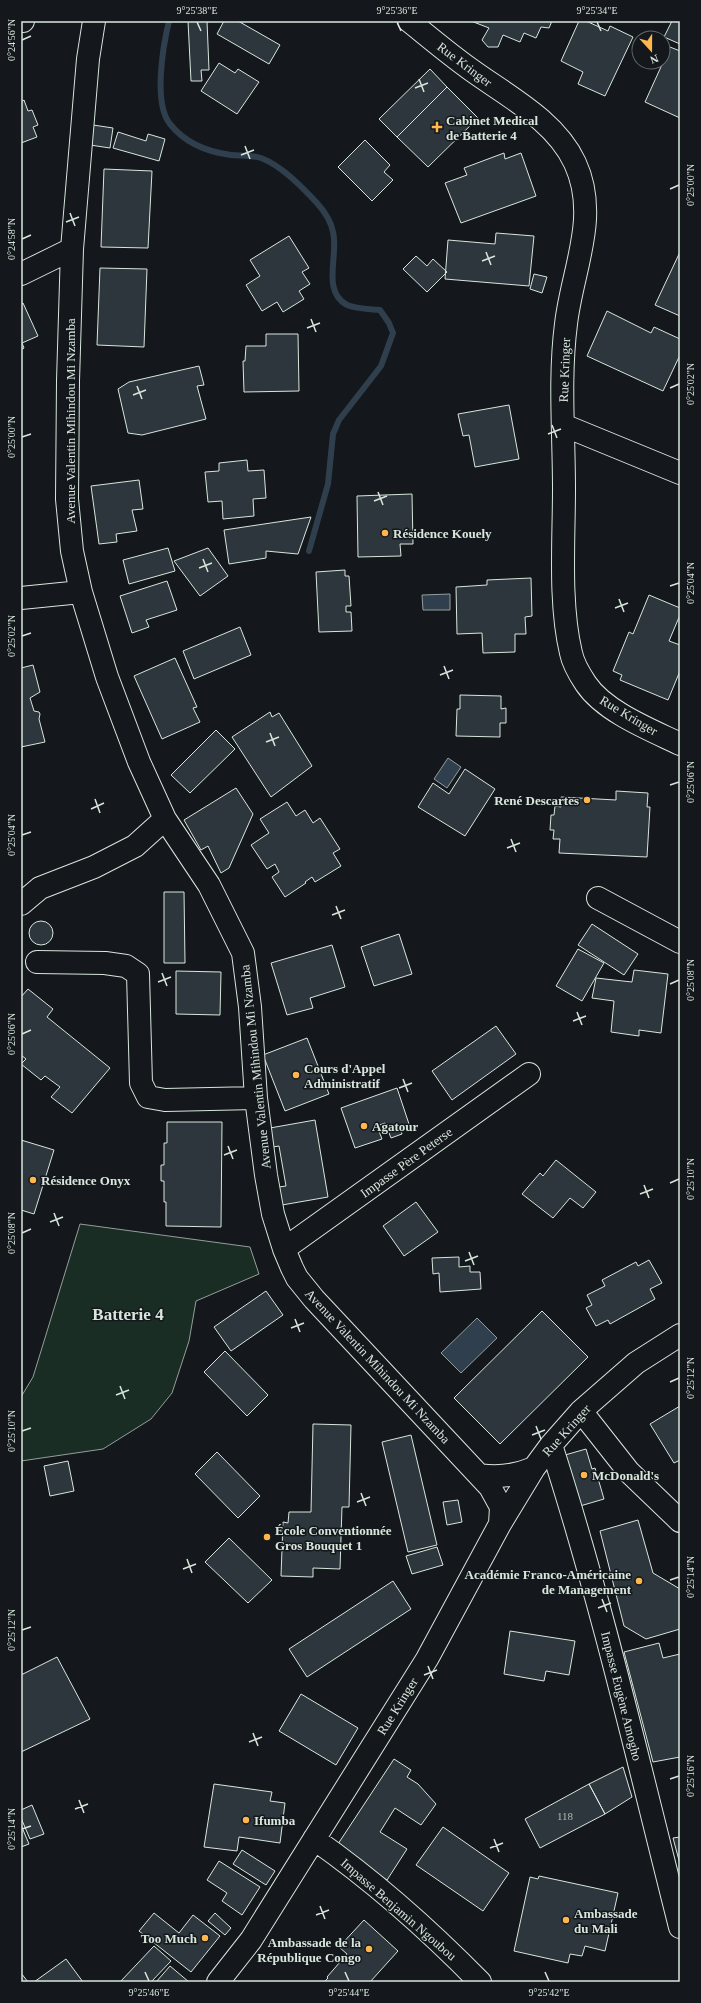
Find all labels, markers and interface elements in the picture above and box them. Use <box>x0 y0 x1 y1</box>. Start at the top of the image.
text: 9°25'38"E <box>177 5 218 16</box>
text: 9°25'36"E <box>377 5 418 16</box>
text: 9°25'34"E <box>577 5 618 16</box>
text: 0°24'56"N <box>6 19 17 61</box>
north arrow <box>631 30 671 70</box>
street label: Rue Kringer <box>434 39 496 90</box>
text: N <box>649 52 660 66</box>
place label: Cabinet Medical de Batterie 4 <box>446 113 538 143</box>
marker: Cabinet Medical de Batterie 4 <box>431 121 443 133</box>
text: 0°25'00"N <box>685 164 696 206</box>
text: 0°24'58"N <box>6 218 17 260</box>
street label: Avenue Valentin Mihindou Mi Nzamba <box>63 318 78 524</box>
street label: Rue Kringer <box>556 337 573 403</box>
text: 0°25'02"N <box>685 363 696 405</box>
text: 0°25'00"N <box>6 416 17 458</box>
place label: Résidence Kouely <box>393 526 492 541</box>
marker: Résidence Kouely <box>380 528 390 538</box>
text: 0°25'04"N <box>685 562 696 604</box>
text: 0°25'02"N <box>6 615 17 657</box>
street label: Rue Kringer <box>597 692 661 739</box>
text: 0°25'06"N <box>685 761 696 803</box>
place label: René Descartes <box>494 793 579 808</box>
marker: René Descartes <box>582 795 592 805</box>
text: 0°25'04"N <box>6 814 17 856</box>
text: 0°25'08"N <box>685 959 696 1001</box>
street label: Avenue Valentin Mihindou Mi Nzamba <box>237 964 274 1170</box>
text: 0°25'06"N <box>6 1013 17 1055</box>
place label: Cours d'Appel Administratif <box>304 1061 386 1091</box>
marker: Cours d'Appel Administratif <box>291 1070 301 1080</box>
place label: Agatour <box>372 1119 418 1134</box>
marker: Agatour <box>359 1121 369 1131</box>
street label: Impasse Père Peterse <box>357 1124 455 1201</box>
text: 0°25'10"N <box>685 1158 696 1200</box>
place label: Résidence Onyx <box>41 1173 131 1188</box>
marker: Résidence Onyx <box>28 1175 38 1185</box>
text: 0°25'08"N <box>6 1212 17 1254</box>
street label: Avenue Valentin Mihindou Mi Nzamba <box>302 1286 453 1447</box>
district label: Batterie 4 <box>92 1305 164 1324</box>
text: 0°25'12"N <box>685 1357 696 1399</box>
street label: Rue Kringer <box>539 1401 594 1459</box>
text: 0°25'10"N <box>6 1410 17 1452</box>
place label: McDonald's <box>592 1468 659 1483</box>
marker: McDonald's <box>579 1470 589 1480</box>
place label: École Conventionnée Gros Bouquet 1 <box>275 1523 392 1553</box>
marker: École Conventionnée Gros Bouquet 1 <box>262 1532 272 1542</box>
text: 0°25'14"N <box>685 1556 696 1598</box>
place label: Académie Franco-Américaine de Management <box>465 1567 632 1597</box>
marker: Académie Franco-Américaine de Management <box>634 1576 644 1586</box>
text: 0°25'12"N <box>6 1609 17 1651</box>
street label: Impasse Eugène Amogho <box>598 1630 645 1762</box>
street label: Rue Kringer <box>374 1674 421 1738</box>
text: 0°25'16"N <box>685 1755 696 1797</box>
text: 0°25'14"N <box>6 1808 17 1850</box>
house number: 118 <box>557 1810 574 1822</box>
place label: Ifumba <box>254 1813 296 1828</box>
marker: Ifumba <box>241 1815 251 1825</box>
street label: Impasse Benjamin Ngoubou <box>338 1855 460 1964</box>
place label: Ambassade du Mali <box>574 1906 638 1936</box>
marker: Ambassade du Mali <box>561 1915 571 1925</box>
place label: Too Much <box>141 1931 198 1946</box>
marker: Too Much <box>200 1933 210 1943</box>
place label: Ambassade de la République Congo <box>257 1935 361 1965</box>
marker: Ambassade de la République Congo <box>364 1944 374 1954</box>
text: 9°25'46"E <box>129 1987 170 1998</box>
text: 9°25'44"E <box>329 1987 370 1998</box>
text: 9°25'42"E <box>529 1987 570 1998</box>

